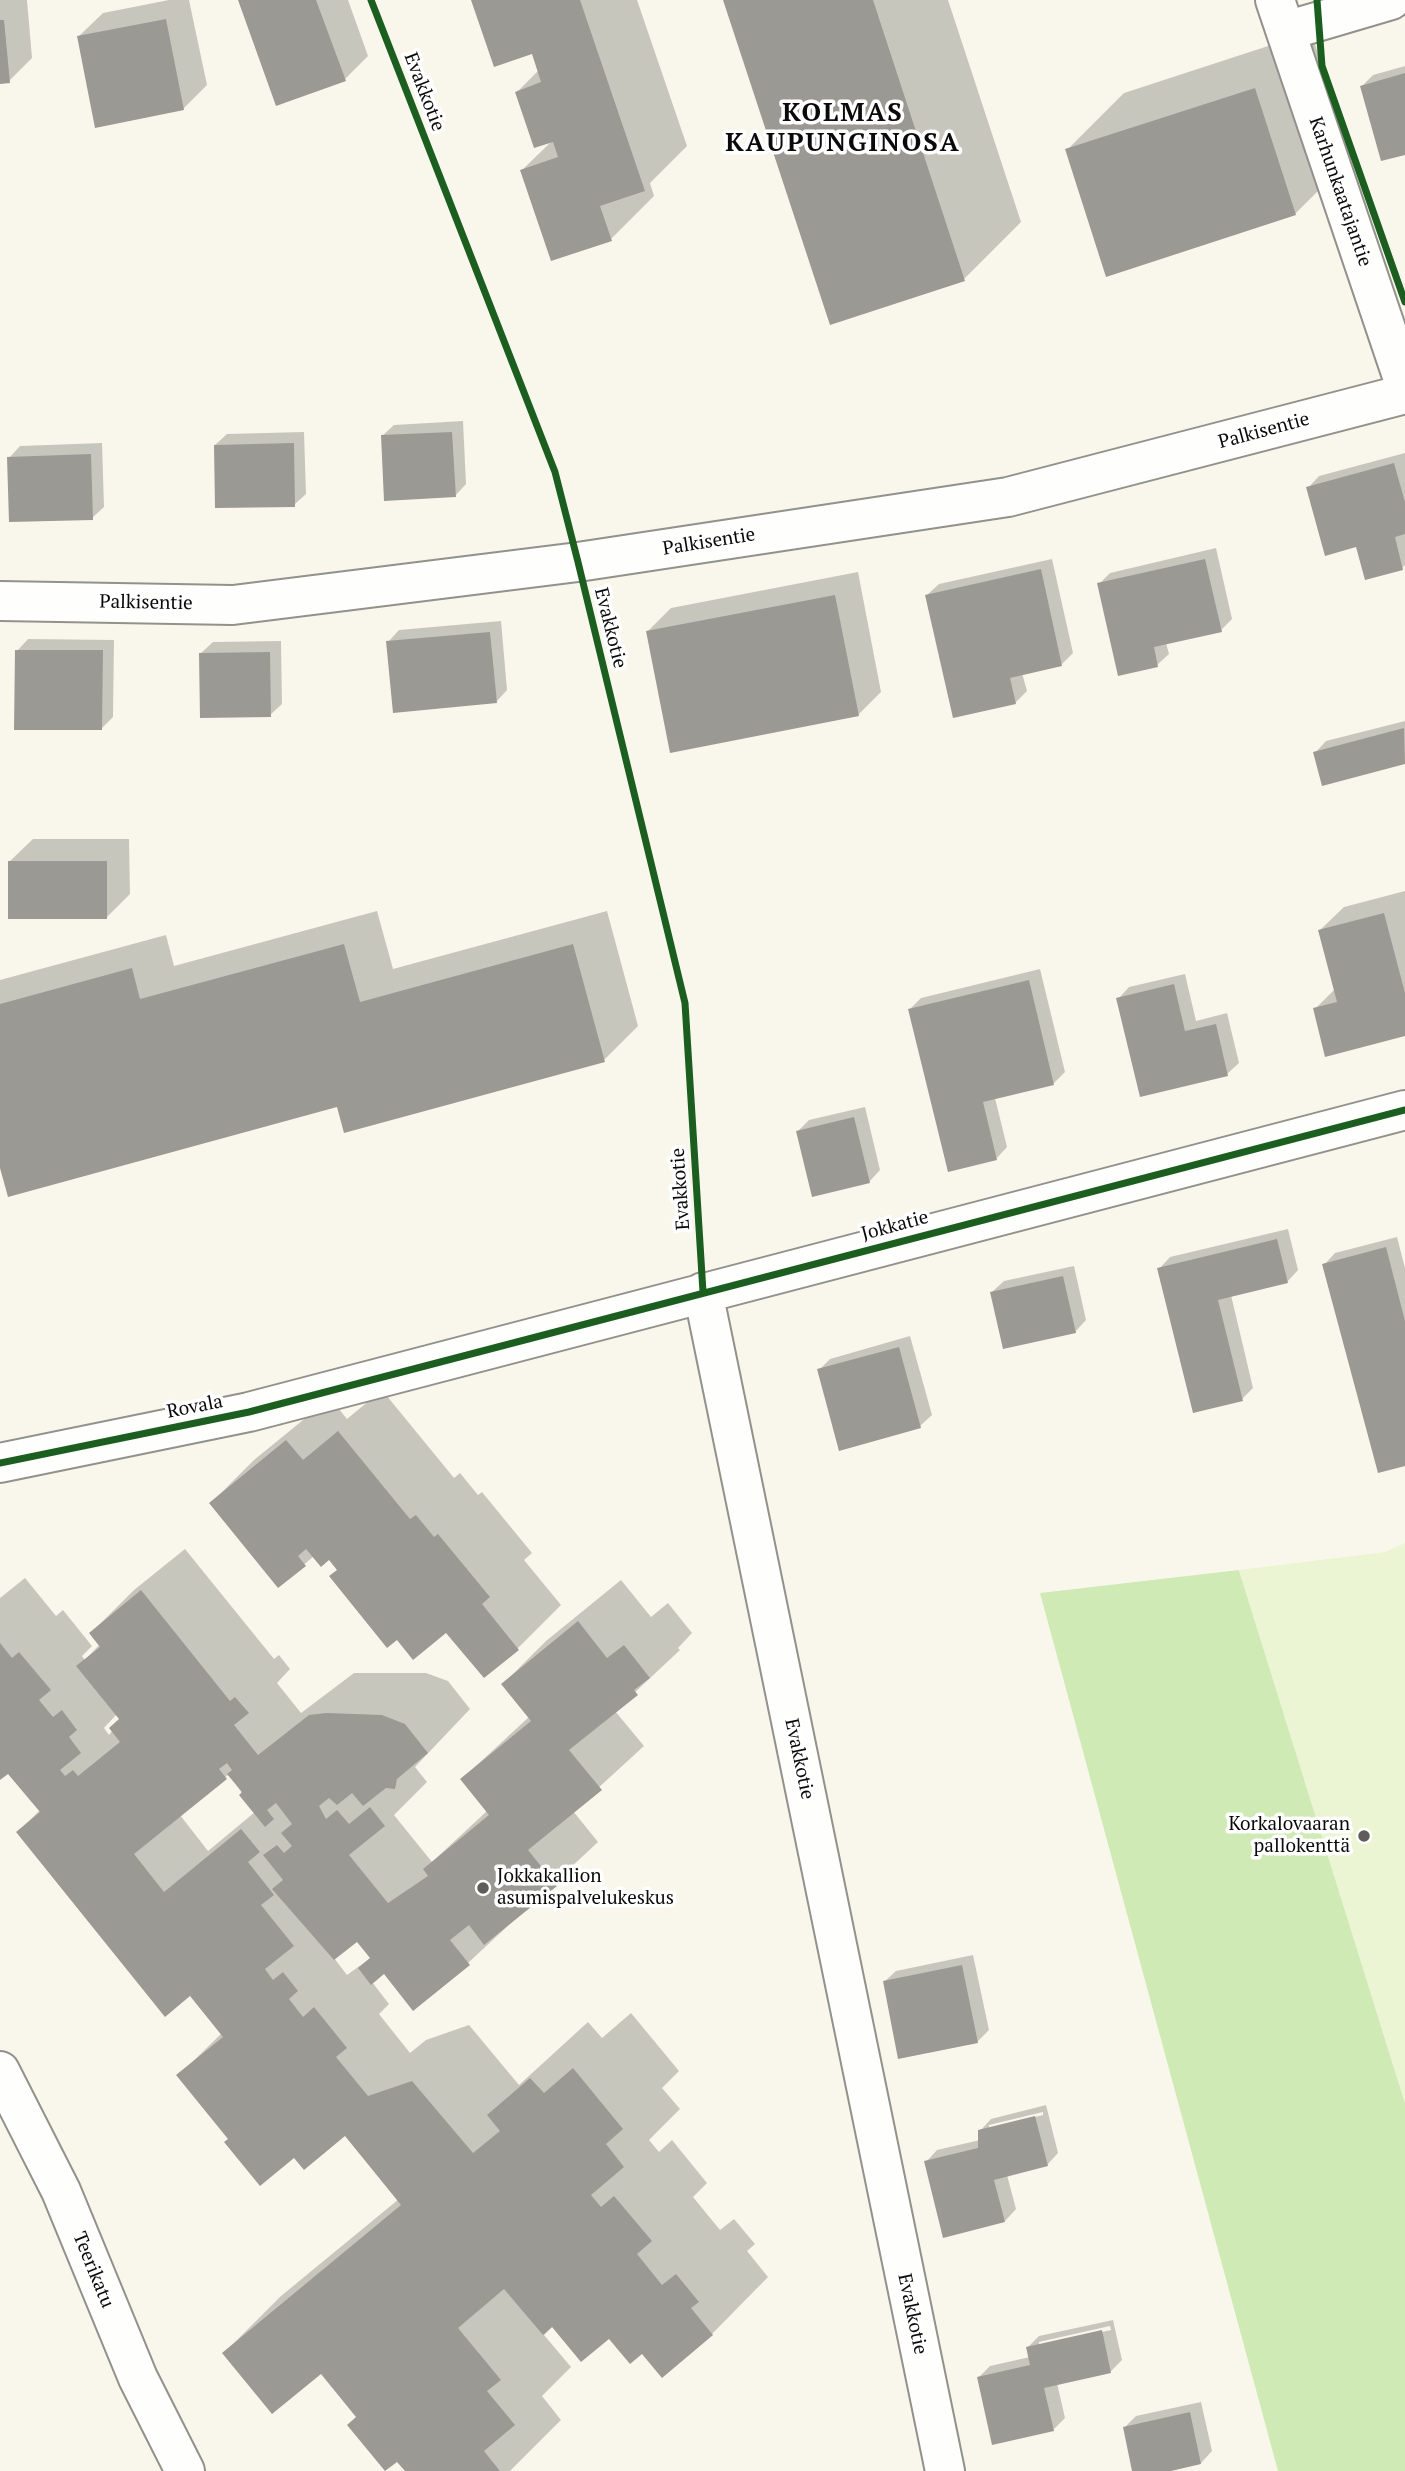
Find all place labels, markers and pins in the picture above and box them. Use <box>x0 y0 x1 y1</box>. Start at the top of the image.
place label: Korkalovaaran pallokenttä <box>1229 1814 1350 1858</box>
marker: Korkalovaaran pallokenttä <box>1356 1828 1372 1844</box>
place label: Jokkakallion asumispalvelukeskus <box>497 1866 674 1910</box>
marker: Jokkakallion asumispalvelukeskus <box>475 1880 491 1896</box>

